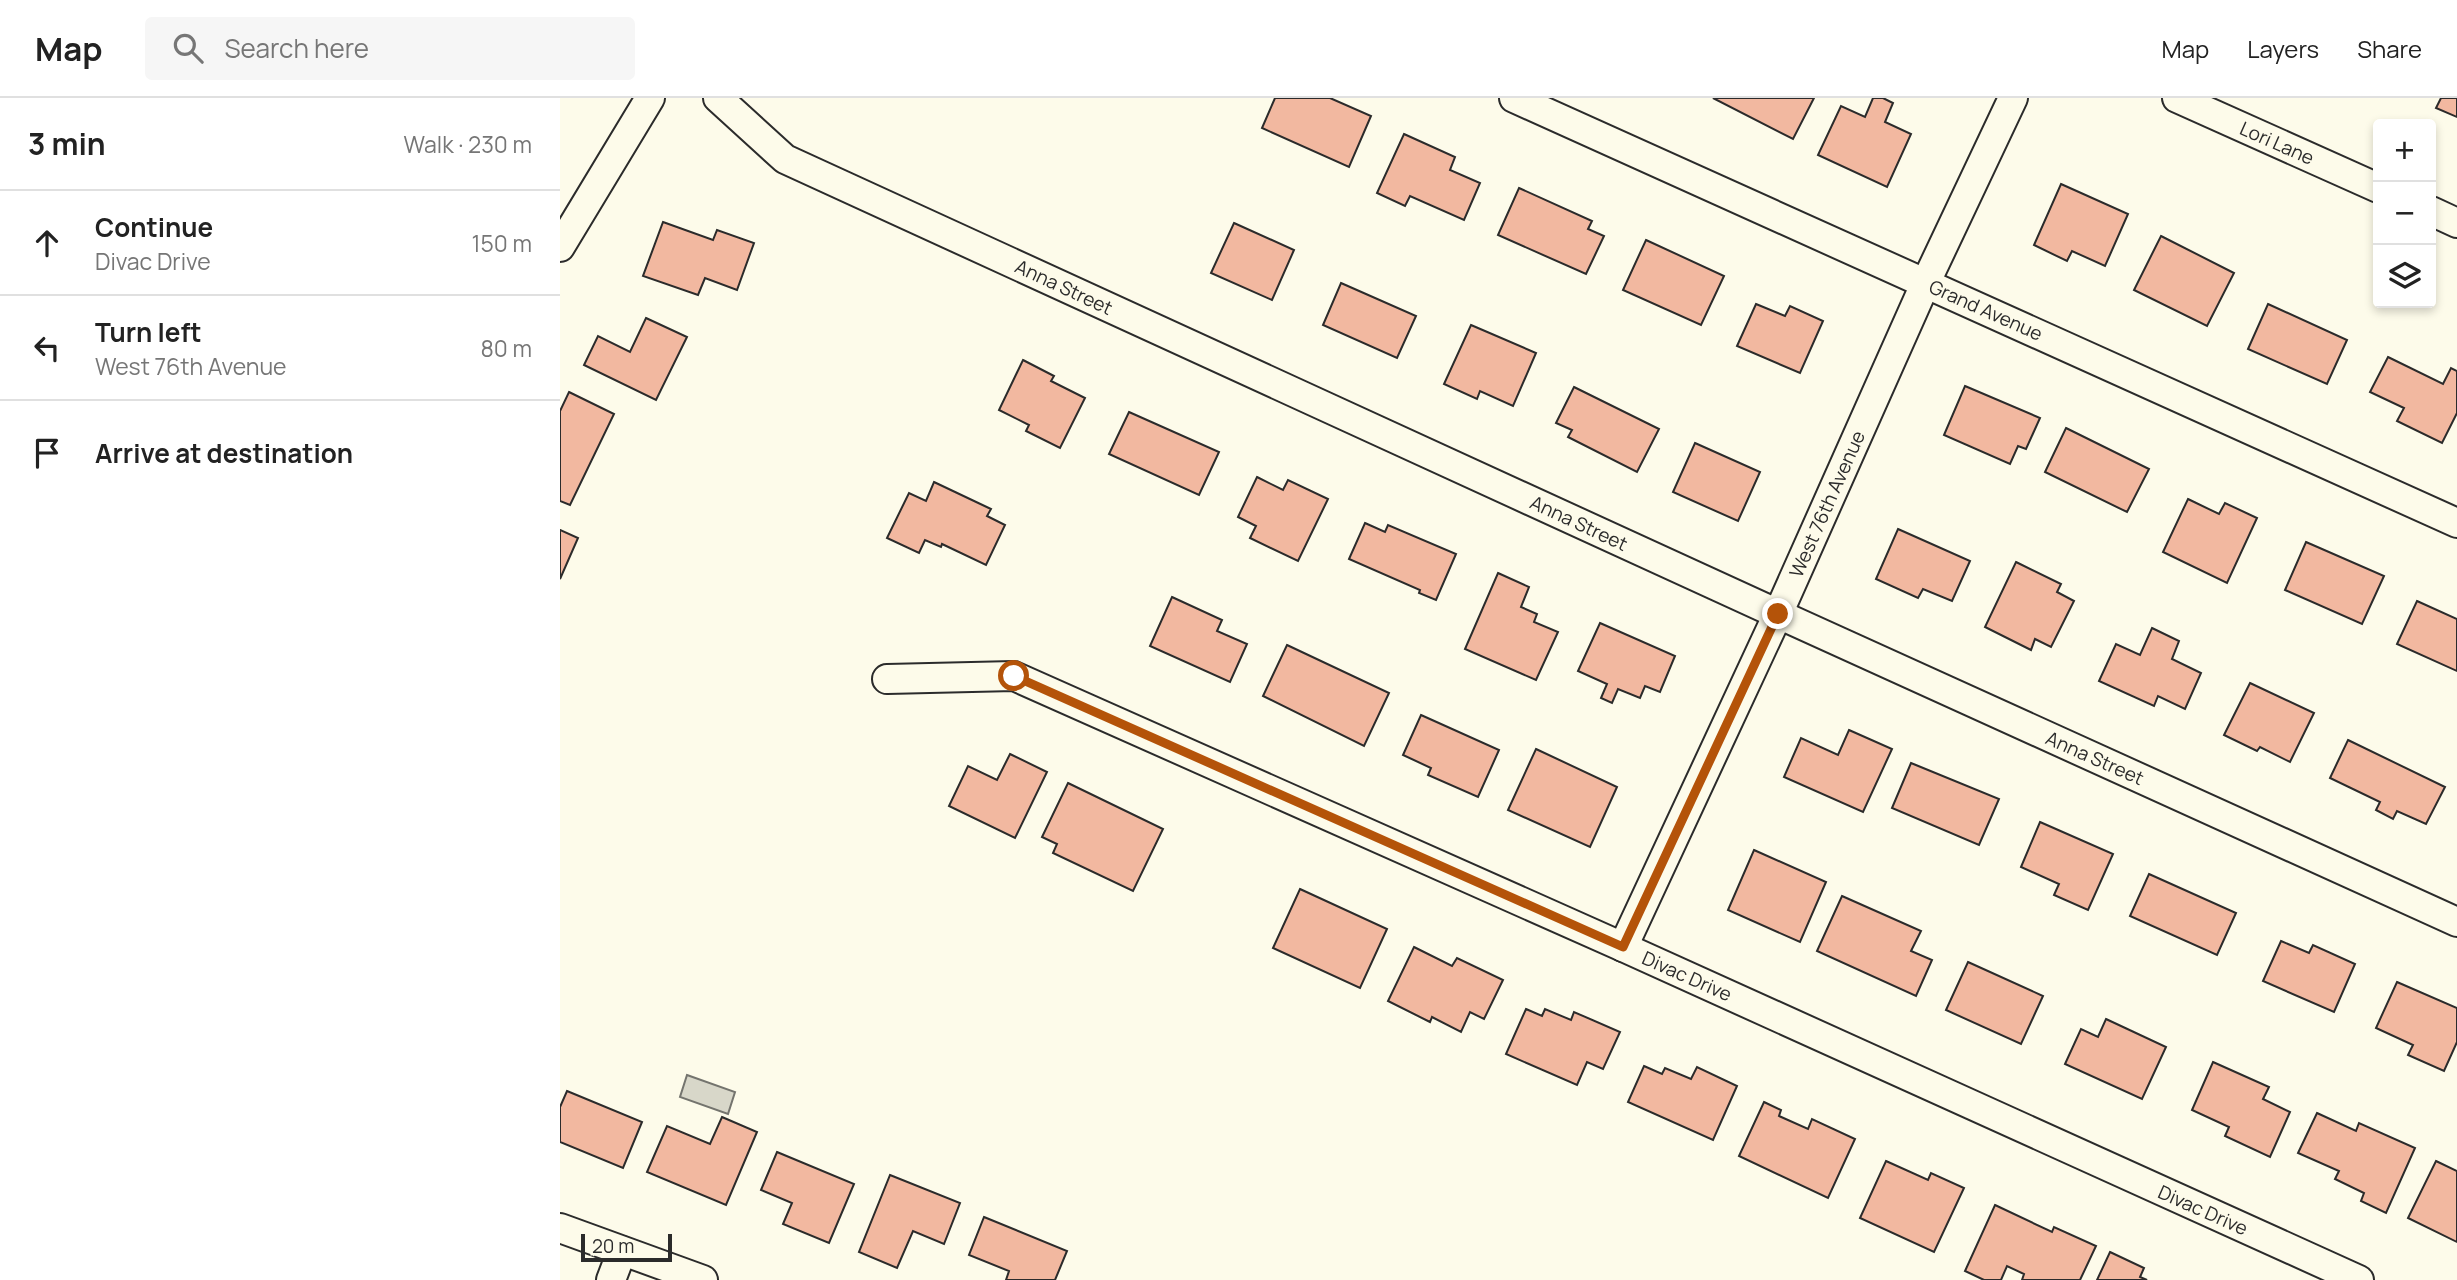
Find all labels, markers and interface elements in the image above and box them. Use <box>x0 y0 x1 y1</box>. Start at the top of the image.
search box <box>145 17 635 80</box>
text: Map <box>35 26 103 71</box>
icon: search <box>169 29 207 67</box>
text: Search here <box>225 30 369 66</box>
text: Map <box>2162 32 2209 65</box>
text: Layers <box>2247 32 2319 65</box>
text: Share <box>2357 32 2422 65</box>
street label: Lori Lane <box>2236 115 2318 171</box>
map controls <box>2373 119 2436 308</box>
button: + <box>2373 119 2436 182</box>
text: 3 min <box>28 123 106 164</box>
text: Walk · 230 m <box>404 128 532 160</box>
button: − <box>2373 182 2436 245</box>
text: Continue <box>95 209 213 245</box>
icon: ahead <box>28 224 66 262</box>
text: 150 m <box>472 227 532 259</box>
text: Divac Drive <box>95 245 211 277</box>
button: layers <box>2373 245 2436 308</box>
street label: Anna Street <box>1011 253 1117 321</box>
street label: Grand Avenue <box>1925 273 2047 347</box>
text: Turn left <box>95 314 202 350</box>
icon: left <box>28 329 66 367</box>
text: 80 m <box>481 332 532 364</box>
text: West 76th Avenue <box>95 350 287 382</box>
street label: West 76th Avenue <box>1783 426 1871 582</box>
icon: arrive <box>28 434 66 472</box>
text: Arrive at destination <box>95 435 353 471</box>
street label: Anna Street <box>1526 489 1632 557</box>
route end <box>1762 598 1793 629</box>
route start <box>998 660 1029 691</box>
street label: Anna Street <box>2042 725 2148 791</box>
street label: Divac Drive <box>1638 945 1736 1007</box>
street label: Divac Drive <box>2154 1179 2252 1241</box>
scale bar <box>581 1231 672 1263</box>
text: 20 m <box>592 1233 634 1259</box>

